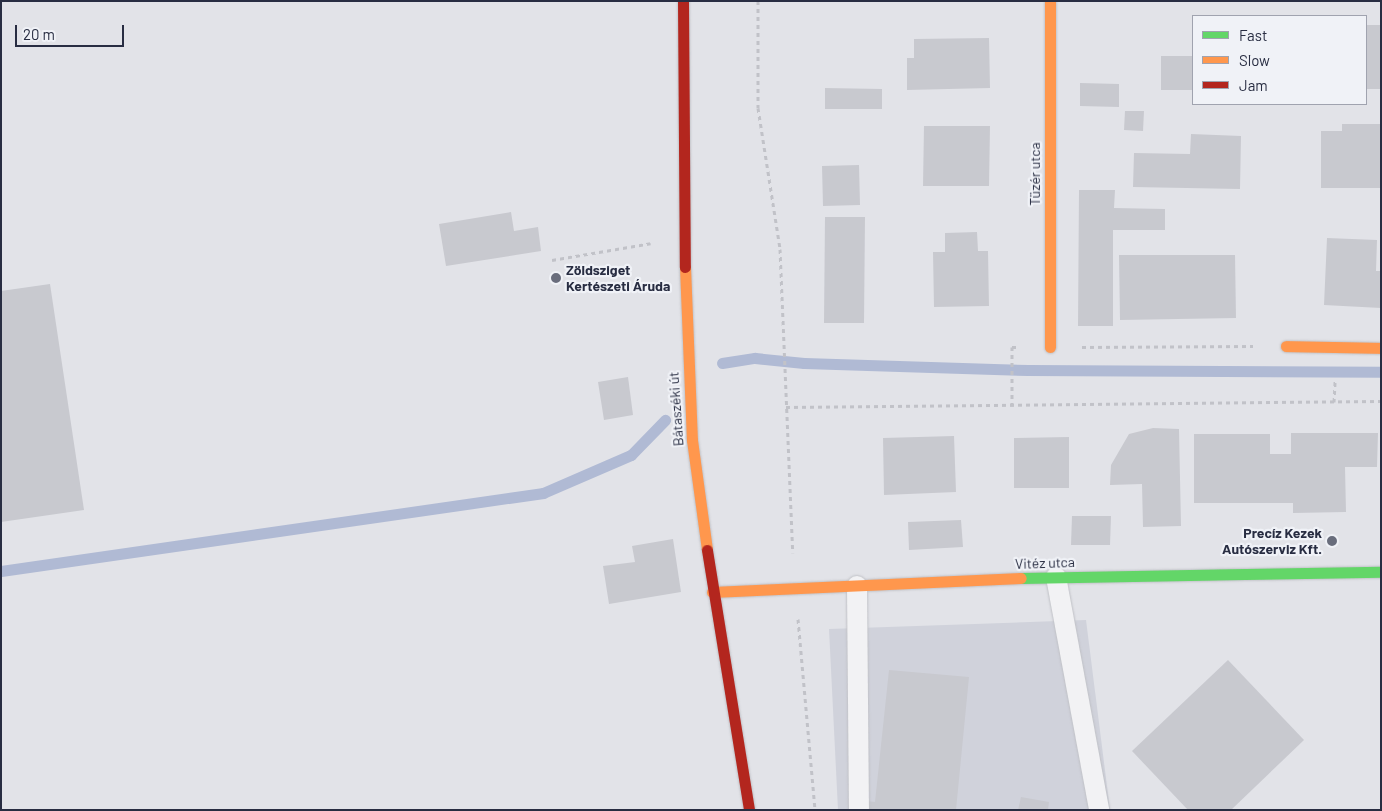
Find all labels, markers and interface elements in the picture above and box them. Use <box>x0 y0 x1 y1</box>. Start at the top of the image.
scale bar <box>18 15 126 47</box>
legend <box>1192 15 1367 105</box>
text: 20 m <box>23 25 55 43</box>
text: Fast <box>1239 26 1267 44</box>
text: Slow <box>1239 51 1270 69</box>
text: Jam <box>1239 76 1268 94</box>
street label: Tüzér utca <box>1027 142 1043 206</box>
place label: Zöldsziget Kertészeti Áruda <box>566 262 670 294</box>
marker: Zöldsziget Kertészeti Áruda <box>550 272 562 284</box>
street label: Bátaszéki út <box>665 371 687 447</box>
place label: Precíz Kezek Autószerviz Kft. <box>1222 525 1322 558</box>
marker: Precíz Kezek Autószerviz Kft. <box>1326 535 1338 547</box>
street label: Vitéz utca <box>1015 554 1075 572</box>

